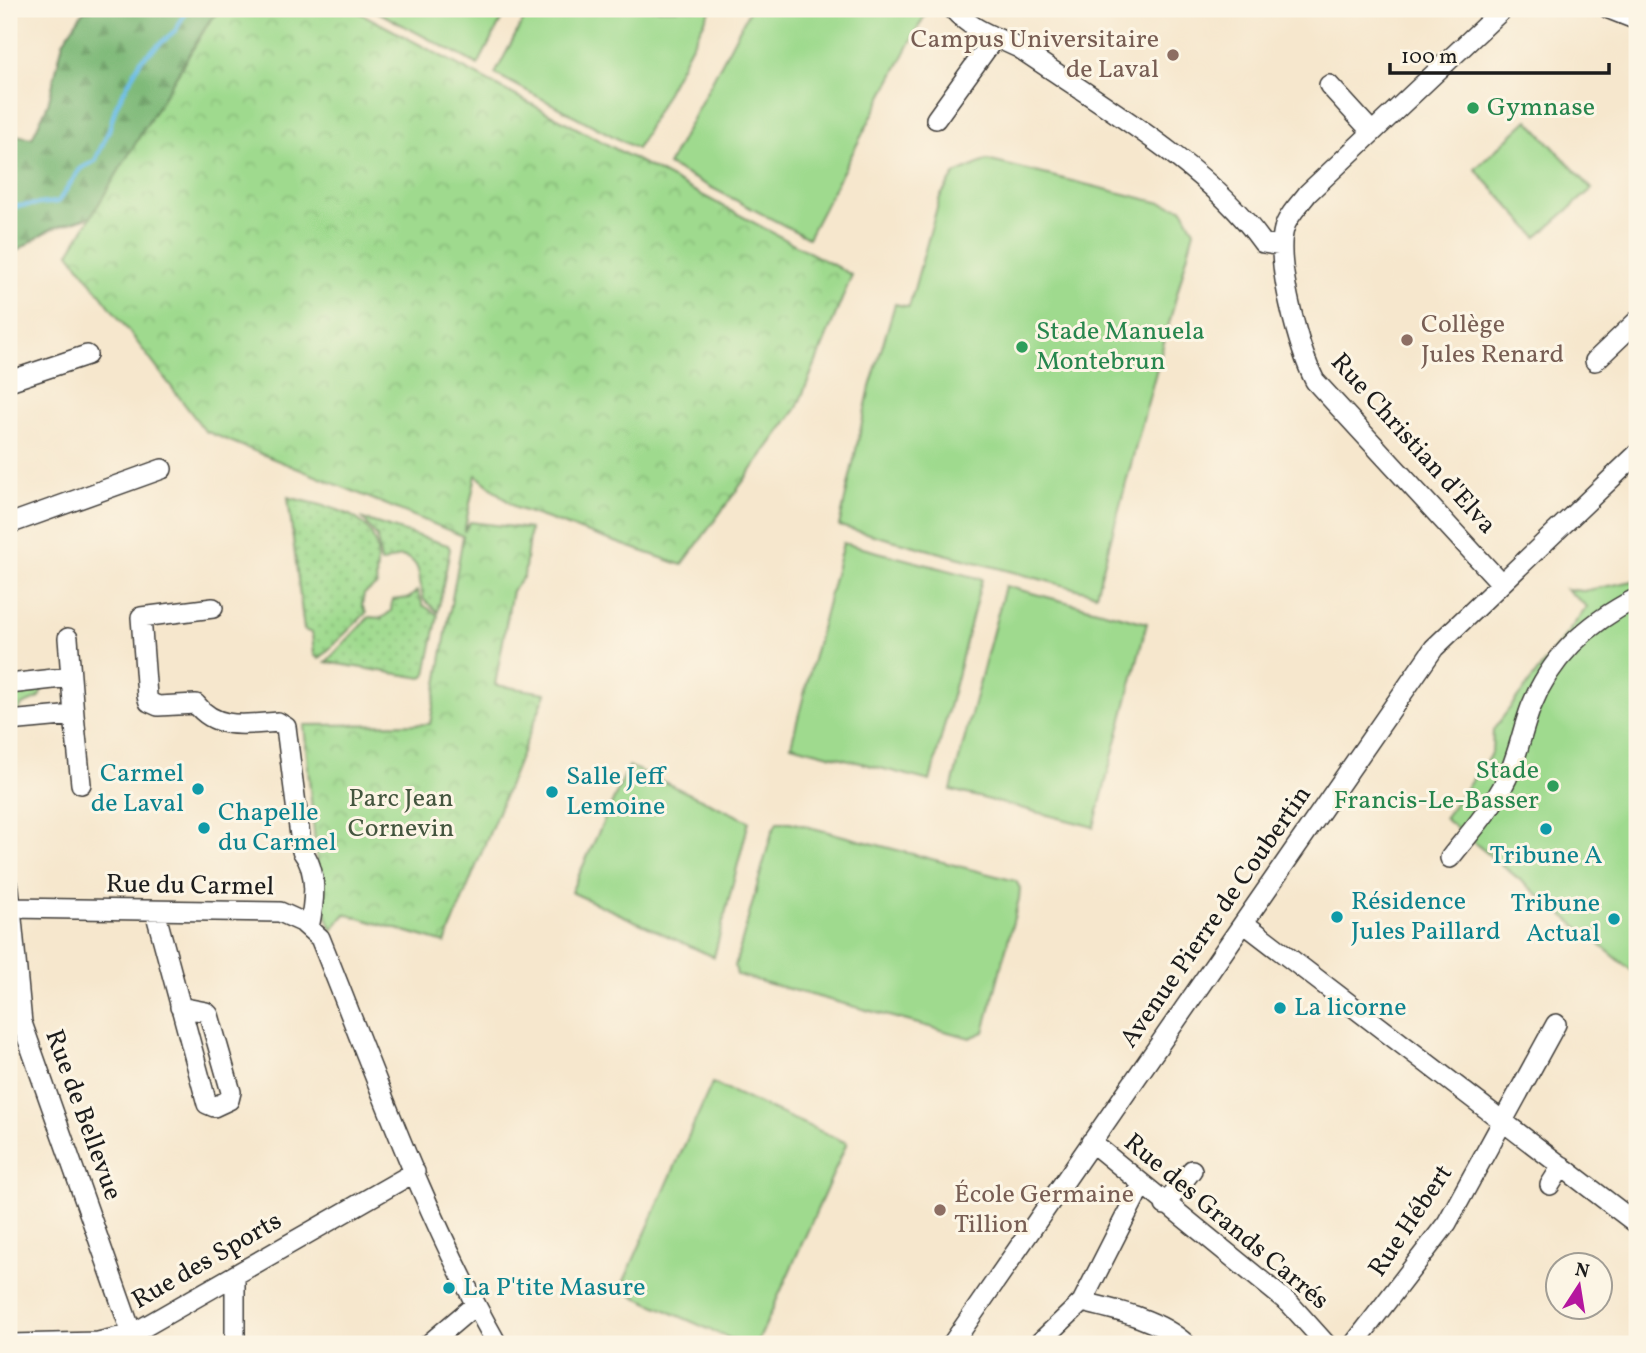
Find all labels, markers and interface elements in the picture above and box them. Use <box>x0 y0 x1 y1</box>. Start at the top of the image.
place label: Campus Universitaire de Laval <box>911 22 1159 88</box>
scale bar <box>1390 32 1609 76</box>
text: 100 m <box>1401 43 1458 72</box>
marker: Campus Universitaire de Laval <box>1165 47 1181 63</box>
place label: Gymnase <box>1487 90 1595 126</box>
marker: Gymnase <box>1465 100 1481 116</box>
place label: Collège Jules Renard <box>1421 307 1564 373</box>
place label: Stade Manuela Montebrun <box>1036 314 1205 380</box>
marker: Collège Jules Renard <box>1399 332 1415 348</box>
marker: Stade Manuela Montebrun <box>1014 339 1030 355</box>
street label: Rue Christian d'Elva <box>1322 346 1504 542</box>
place label: Stade Francis-Le-Basser <box>1334 753 1539 819</box>
place label: Carmel de Laval <box>91 756 184 822</box>
place label: Salle Jeff Lemoine <box>566 759 667 825</box>
marker: Stade Francis-Le-Basser <box>1545 778 1561 794</box>
street label: Avenue Pierre de Coubertin <box>1112 779 1320 1055</box>
marker: Carmel de Laval <box>190 781 206 797</box>
park label: Parc Jean Cornevin <box>348 781 454 847</box>
marker: Salle Jeff Lemoine <box>544 784 560 800</box>
place label: Chapelle du Carmel <box>218 795 336 861</box>
marker: Chapelle du Carmel <box>196 820 212 836</box>
marker: Tribune A <box>1538 821 1554 837</box>
place label: Tribune A <box>1489 838 1603 874</box>
street label: Rue du Carmel <box>105 867 275 905</box>
place label: Résidence Jules Paillard <box>1351 884 1501 950</box>
place label: Tribune Actual <box>1510 886 1600 952</box>
marker: Résidence Jules Paillard <box>1329 909 1345 925</box>
marker: Tribune Actual <box>1606 911 1622 927</box>
place label: La licorne <box>1294 990 1407 1026</box>
marker: La licorne <box>1272 1000 1288 1016</box>
street label: Rue de Bellevue <box>35 1025 131 1205</box>
street label: Rue des Grands Carrés <box>1116 1125 1336 1319</box>
street label: Rue Hébert <box>1360 1158 1462 1284</box>
place label: École Germaine Tillion <box>954 1177 1134 1243</box>
marker: École Germaine Tillion <box>932 1202 948 1218</box>
street label: Rue des Sports <box>125 1204 289 1318</box>
north arrow <box>1544 1252 1614 1322</box>
text: N <box>1573 1257 1592 1286</box>
place label: La P'tite Masure <box>463 1270 645 1306</box>
marker: La P'tite Masure <box>441 1280 457 1296</box>

